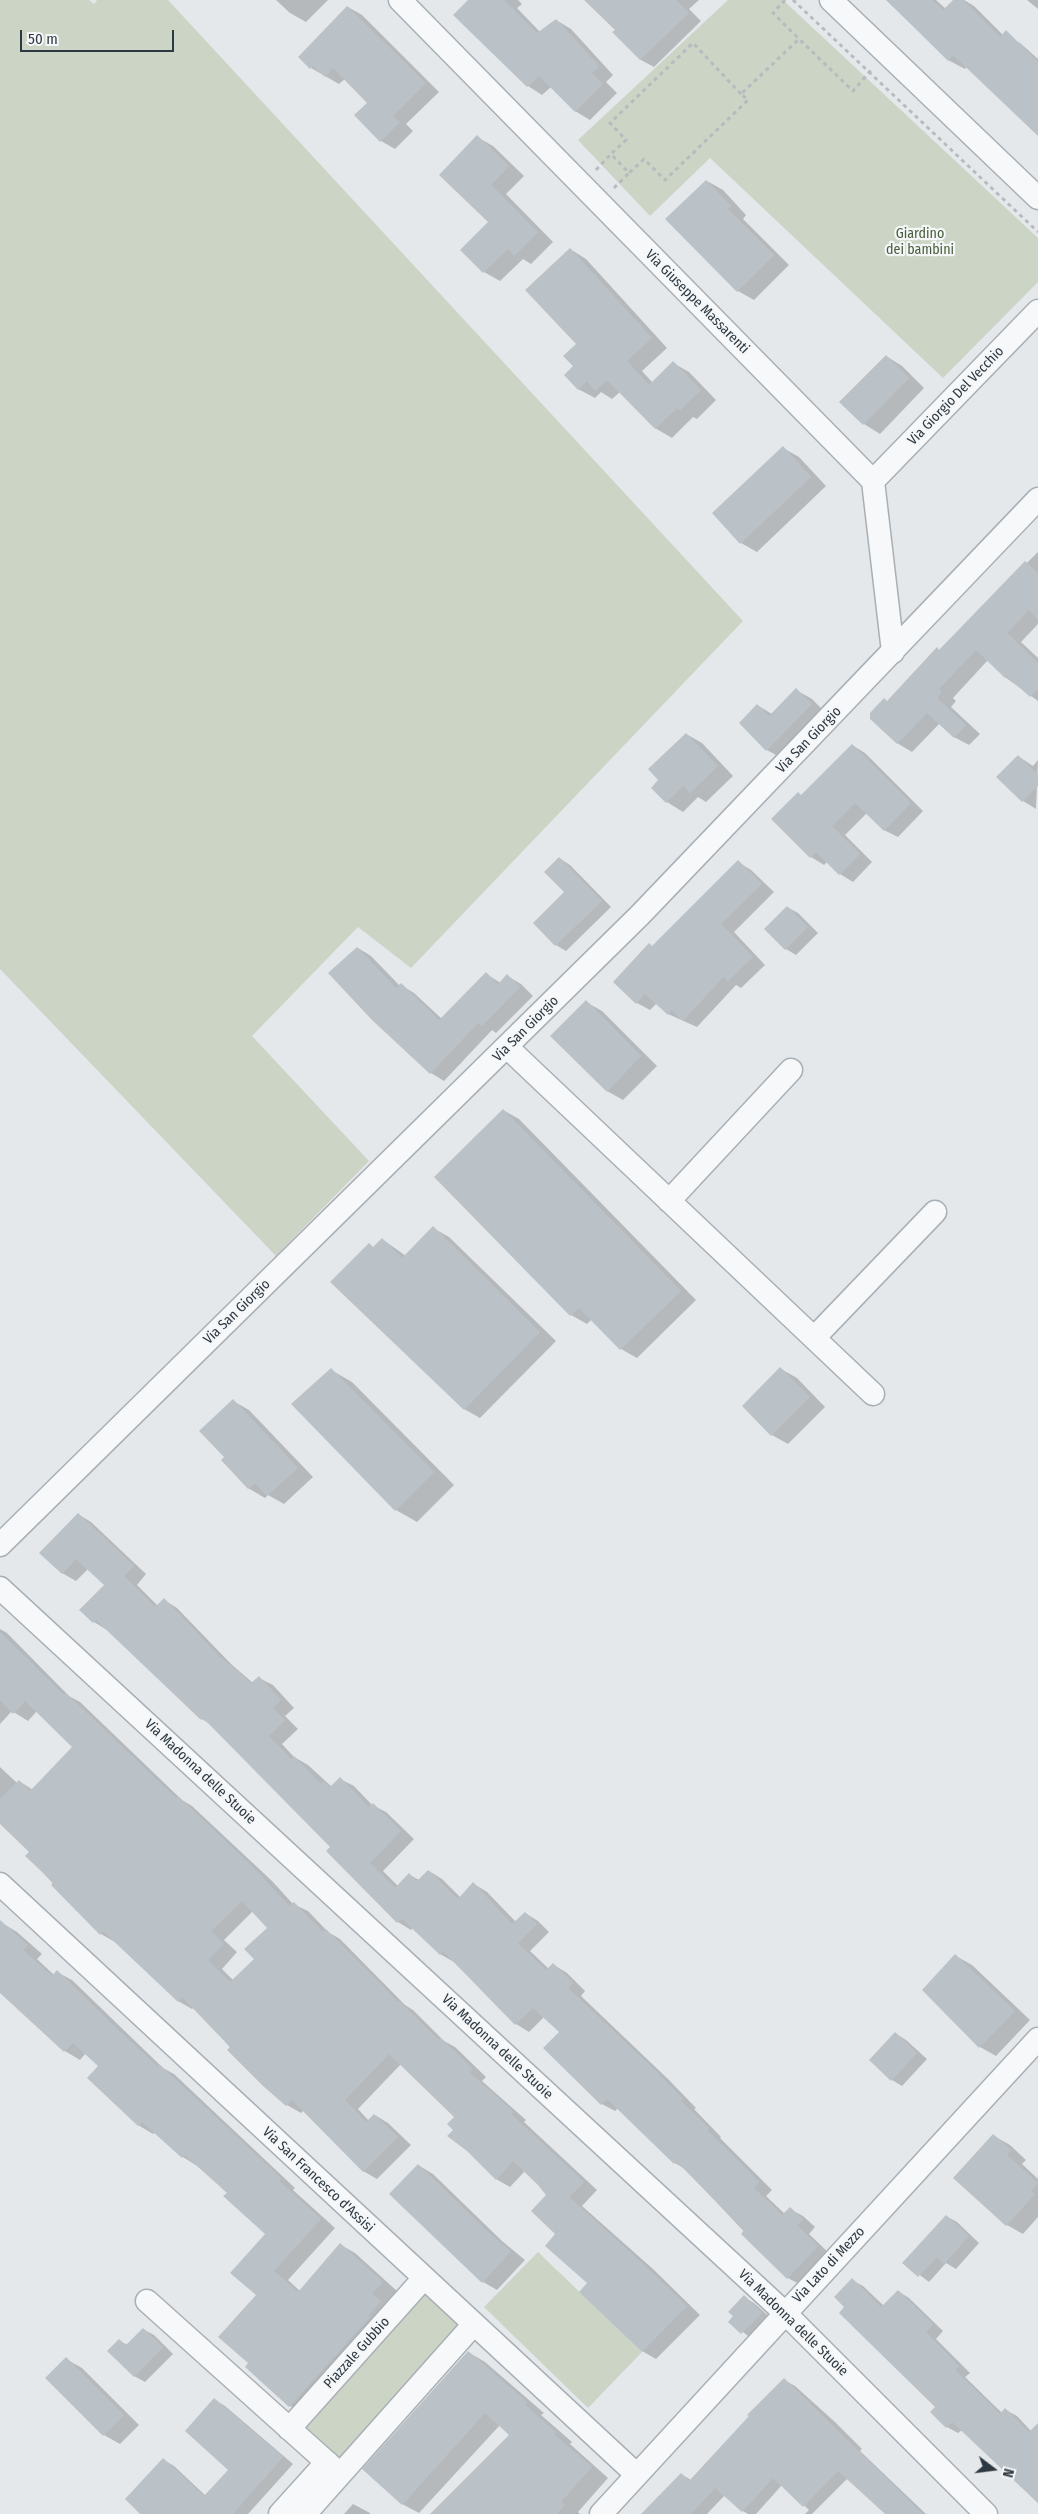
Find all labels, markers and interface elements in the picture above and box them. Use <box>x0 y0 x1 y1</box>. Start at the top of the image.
scale bar <box>22 20 176 52</box>
text: 50 m <box>28 30 58 48</box>
park label: Giardino dei bambini <box>886 226 954 258</box>
street label: Via Giuseppe Massarenti <box>642 247 752 357</box>
street label: Via Giorgio Del Vecchio <box>904 343 1008 449</box>
street label: Via San Giorgio <box>773 703 845 777</box>
street label: Via San Giorgio <box>490 993 562 1065</box>
street label: Via San Giorgio <box>200 1276 274 1348</box>
street label: Via Madonna delle Stuoie <box>141 1716 259 1828</box>
street label: Via Madonna delle Stuoie <box>438 1991 556 2103</box>
street label: Via San Francesco d'Assisi <box>259 2124 377 2236</box>
street label: Via Lato di Mezzo <box>789 2223 869 2307</box>
street label: Via Madonna delle Stuoie <box>735 2266 851 2380</box>
street label: Piazzale Gubbio <box>321 2314 393 2392</box>
north arrow <box>968 2444 1018 2494</box>
text: N <box>999 2467 1017 2479</box>

